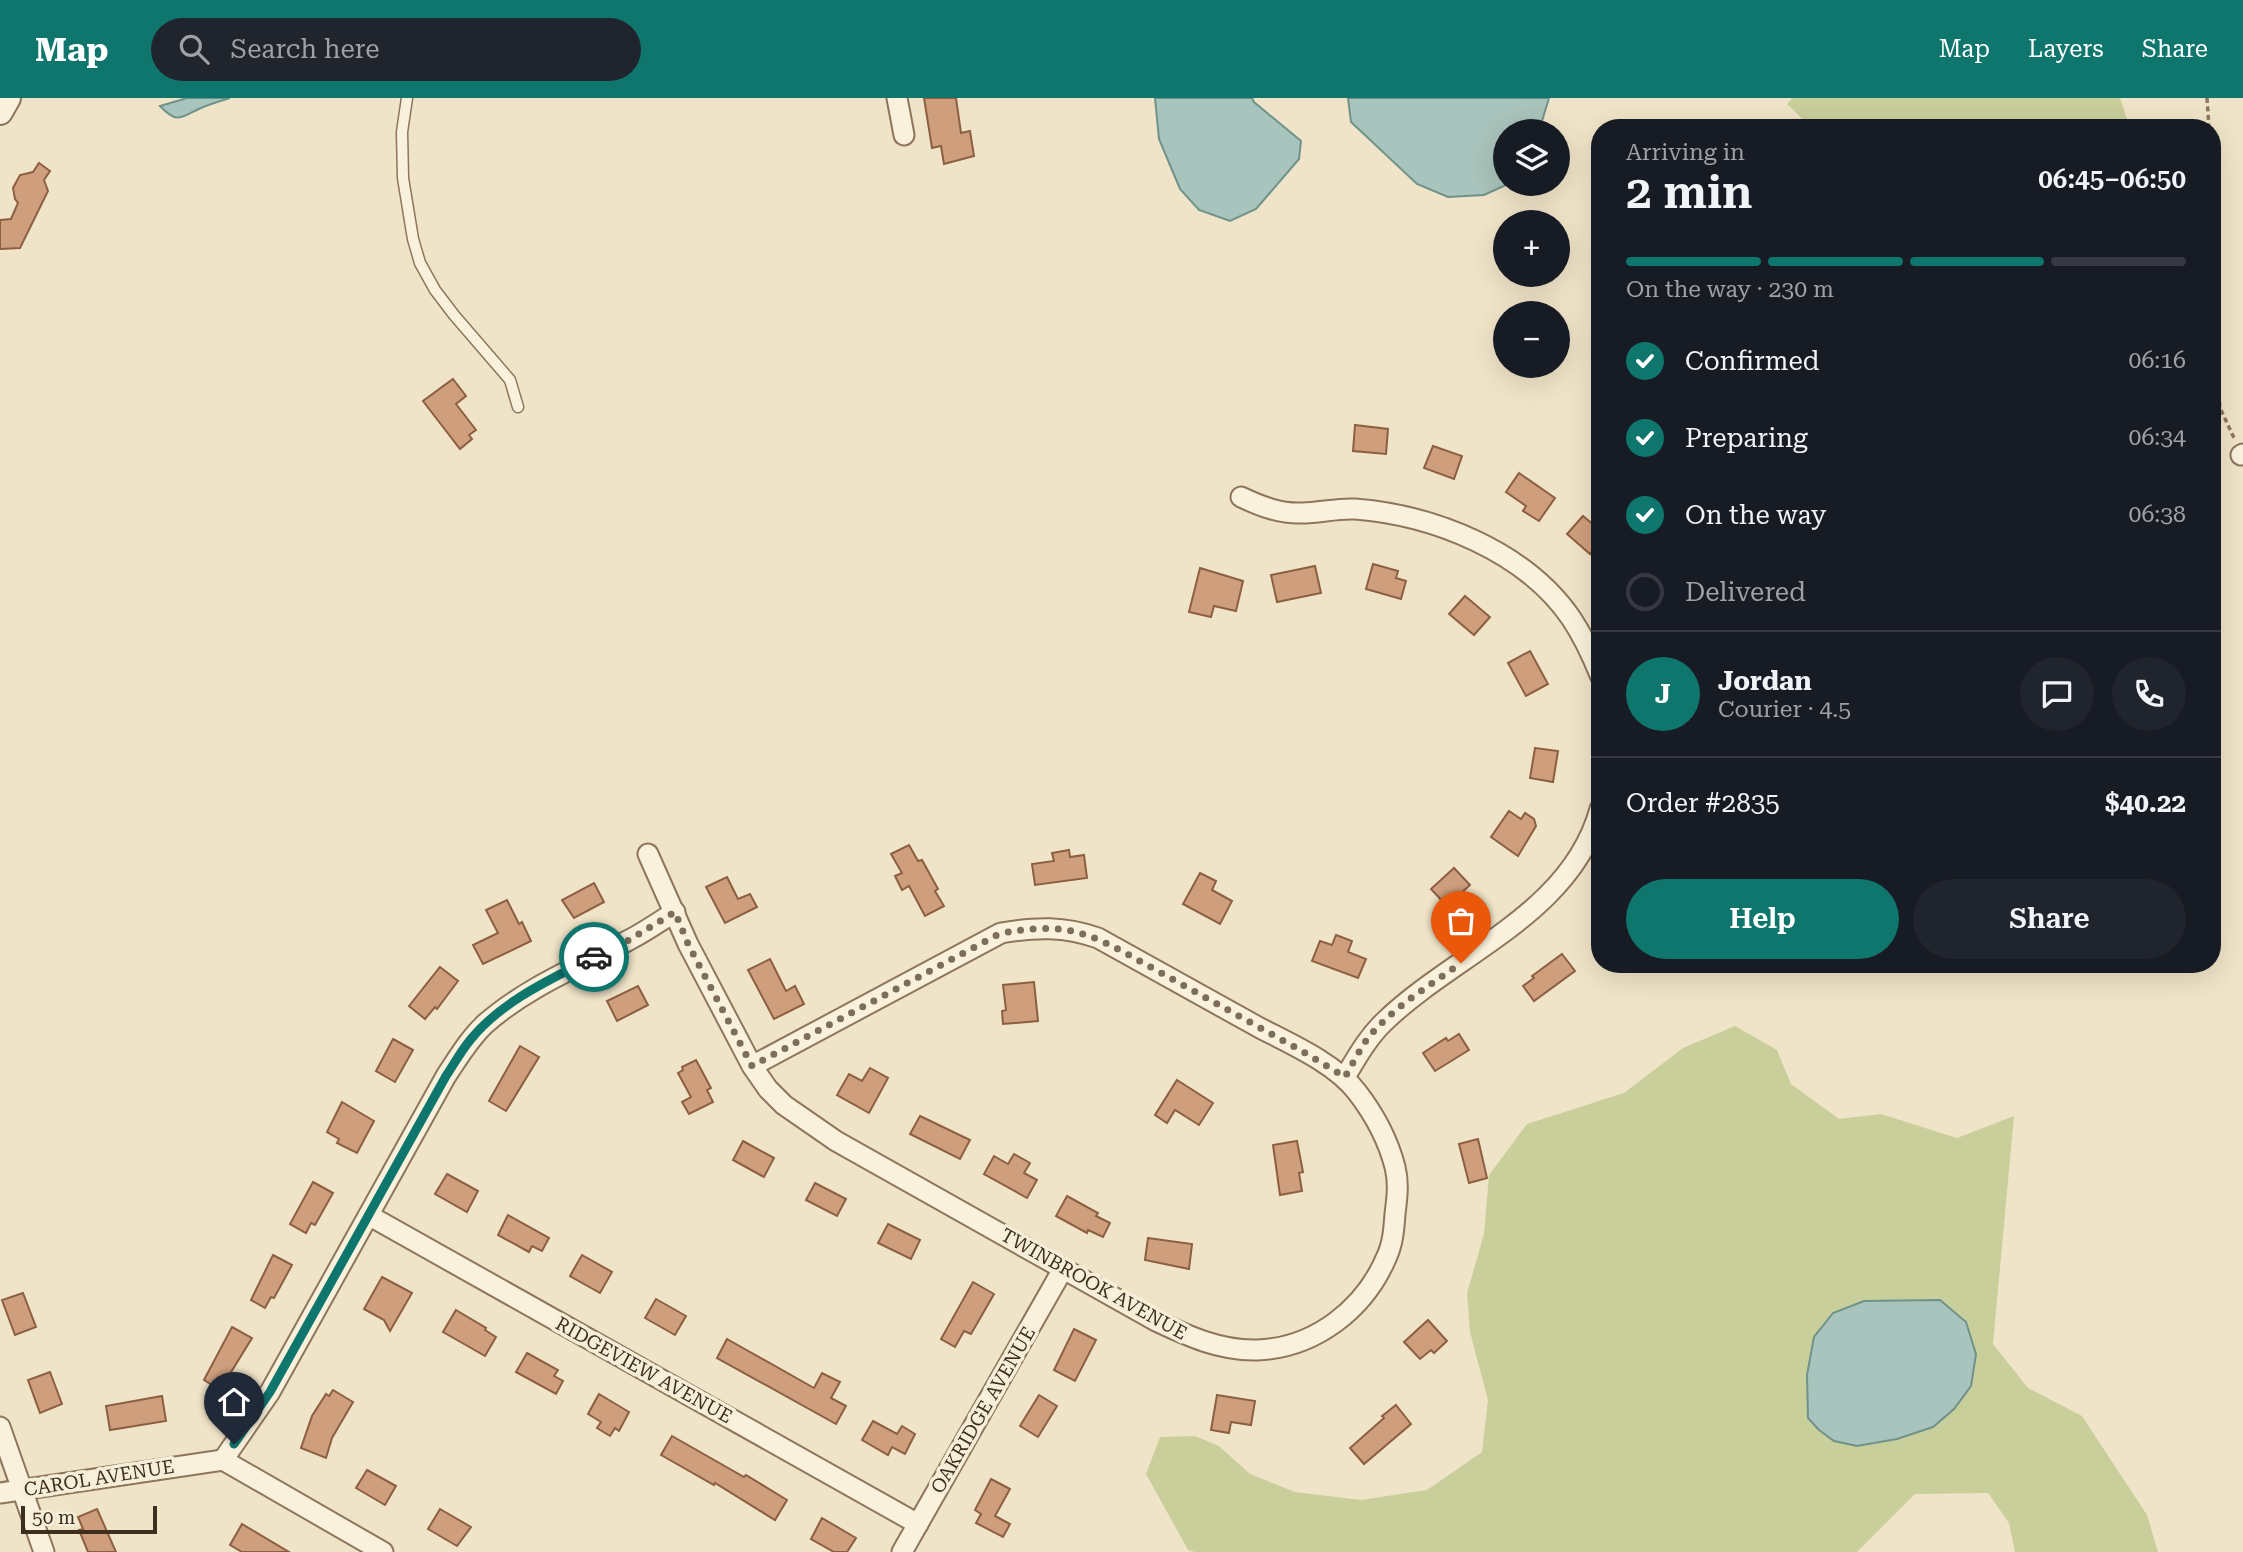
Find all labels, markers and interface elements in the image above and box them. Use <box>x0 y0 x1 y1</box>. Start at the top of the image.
search box <box>151 18 641 81</box>
text: Map <box>35 30 109 69</box>
icon: search <box>175 30 213 68</box>
text: Search here <box>231 34 380 64</box>
text: Map <box>1939 35 1990 63</box>
text: Layers <box>2028 35 2104 63</box>
text: Share <box>2142 35 2208 63</box>
map controls <box>1493 119 1570 378</box>
button: layers <box>1493 119 1570 196</box>
text: Arriving in <box>1626 139 1745 166</box>
text: 06:45–06:50 <box>2038 164 2186 194</box>
text: 2 min <box>1626 165 1753 219</box>
button: + <box>1493 210 1570 287</box>
text: On the way · 230 m <box>1626 276 1834 303</box>
button: − <box>1493 301 1570 378</box>
icon: check <box>1626 342 1664 380</box>
text: Confirmed <box>1685 346 1820 376</box>
text: 06:16 <box>2129 347 2186 374</box>
icon: check <box>1626 419 1664 457</box>
text: Preparing <box>1685 423 1808 453</box>
text: 06:34 <box>2129 424 2186 451</box>
icon: check <box>1626 496 1664 534</box>
text: On the way <box>1685 500 1826 530</box>
text: 06:38 <box>2129 501 2186 528</box>
text: Delivered <box>1685 577 1806 607</box>
button: chat <box>2020 657 2094 731</box>
button: phone <box>2112 657 2186 731</box>
text: Jordan <box>1718 666 1812 696</box>
text: J <box>1655 679 1671 709</box>
text: Courier · 4.5 <box>1718 696 1851 723</box>
text: Order #2835 <box>1626 788 1780 818</box>
text: $40.22 <box>2105 788 2186 818</box>
button: Help <box>1626 879 1899 959</box>
button: Share <box>1913 879 2186 959</box>
pin <box>1431 891 1491 963</box>
icon: bag <box>1442 902 1480 940</box>
courier <box>559 922 629 992</box>
icon: car <box>575 938 613 976</box>
street label: TWINBROOK AVENUE <box>997 1223 1191 1345</box>
street label: RIDGEVIEW AVENUE <box>552 1312 736 1428</box>
street label: OAKRIDGE AVENUE <box>926 1322 1040 1498</box>
pin <box>204 1372 264 1444</box>
icon: home <box>215 1383 253 1421</box>
street label: CAROL AVENUE <box>22 1455 176 1501</box>
scale bar <box>21 1503 158 1535</box>
text: 50 m <box>32 1506 75 1529</box>

